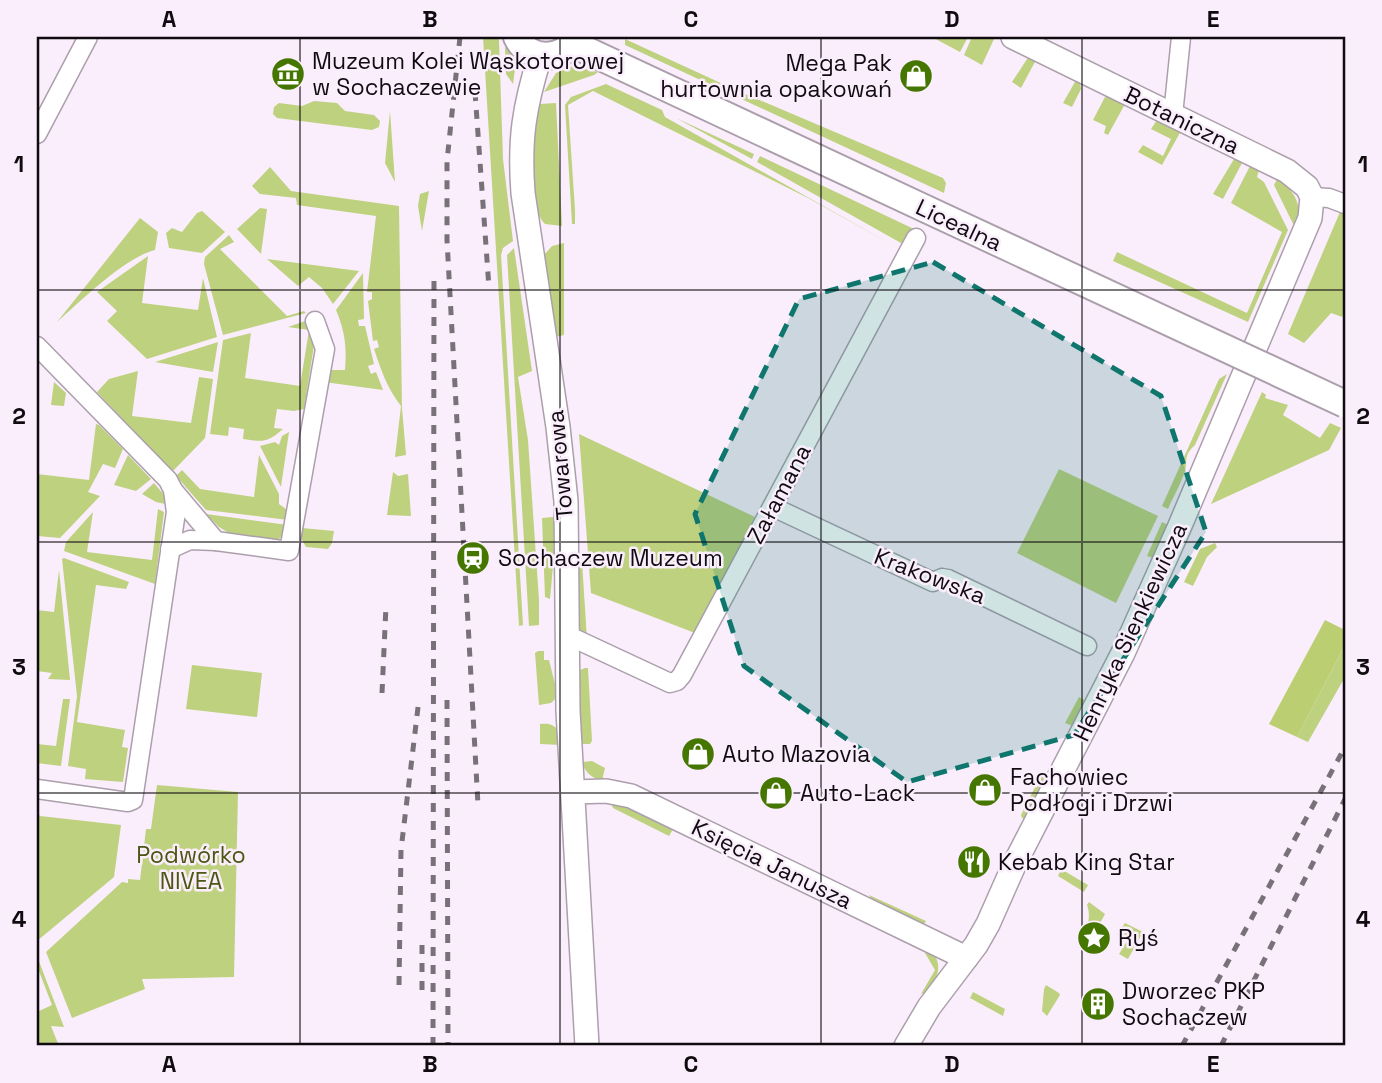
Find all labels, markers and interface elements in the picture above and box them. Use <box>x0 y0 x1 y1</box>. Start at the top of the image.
text: A <box>162 4 177 34</box>
text: B <box>422 4 438 34</box>
text: C <box>684 4 698 34</box>
text: D <box>944 4 960 34</box>
text: E <box>1207 4 1219 34</box>
place label: Muzeum Kolei Wąskotorowej w Sochaczewie <box>312 46 624 102</box>
place label: Mega Pak hurtownia opakowań <box>660 48 892 104</box>
museum icon: Muzeum Kolei Wąskotorowej w Sochaczewie <box>269 55 307 93</box>
shop icon: Mega Pak hurtownia opakowań <box>897 57 935 95</box>
street label: Botaniczna <box>1119 79 1245 161</box>
text: 1 <box>14 149 24 179</box>
text: 1 <box>1358 149 1368 179</box>
street label: Licealna <box>911 192 1007 258</box>
text: 2 <box>12 401 26 431</box>
text: 2 <box>1356 401 1370 431</box>
street label: Towarowa <box>540 409 580 521</box>
street label: Załamana <box>740 439 818 549</box>
street label: Henryka Sienkiewicza <box>1066 518 1194 746</box>
station icon: Sochaczew Muzeum <box>454 539 492 577</box>
street label: Krakowska <box>870 541 990 611</box>
place label: Sochaczew Muzeum <box>498 543 723 573</box>
text: 3 <box>12 652 26 682</box>
text: 3 <box>1356 652 1370 682</box>
shop icon: Auto Mazovia <box>679 735 717 773</box>
place label: Auto Mazovia <box>722 739 871 769</box>
place label: Fachowiec Podłogi i Drzwi <box>1010 762 1173 818</box>
shop icon: Fachowiec Podłogi i Drzwi <box>966 771 1004 809</box>
shop icon: Auto-Lack <box>757 774 795 812</box>
place label: Auto-Lack <box>800 778 915 808</box>
street label: Księcia Janusza <box>687 812 857 916</box>
park label: Podwórko NIVEA <box>136 840 246 896</box>
restaurant icon: Kebab King Star <box>955 843 993 881</box>
place label: Kebab King Star <box>998 847 1175 877</box>
text: 4 <box>12 904 27 934</box>
text: 4 <box>1356 904 1371 934</box>
place icon: Ryś <box>1075 919 1113 957</box>
place label: Ryś <box>1118 923 1159 953</box>
place label: Dworzec PKP Sochaczew <box>1122 976 1265 1032</box>
building icon: Dworzec PKP Sochaczew <box>1079 985 1117 1023</box>
text: A <box>162 1049 177 1079</box>
text: B <box>422 1049 438 1079</box>
text: C <box>684 1049 698 1079</box>
text: D <box>944 1049 960 1079</box>
text: E <box>1207 1049 1219 1079</box>

